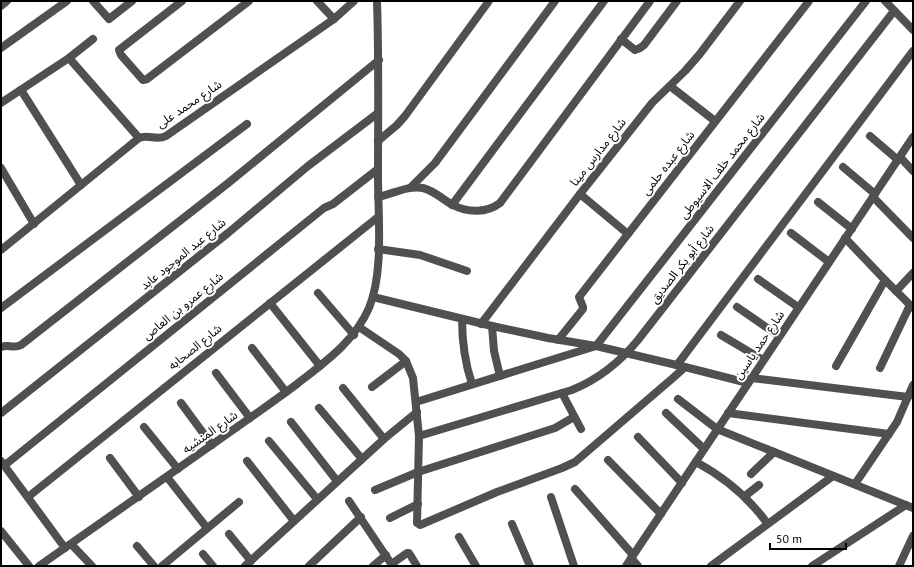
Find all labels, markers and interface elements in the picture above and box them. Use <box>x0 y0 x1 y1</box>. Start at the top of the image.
street label: شارع محمد على <box>153 76 225 133</box>
street label: شارع محمد خلف الاسيوطى <box>676 110 769 223</box>
street label: شارع مدارس مينا <box>566 115 630 190</box>
street label: شارع عبده حلمى <box>638 127 699 199</box>
street label: شارع عبد الموجود عابد <box>137 215 230 294</box>
street label: شارع أبو بكر الصديق <box>646 221 719 307</box>
street label: شارع عمرو بن العاص <box>139 268 227 344</box>
street label: شارع حمد ياسين <box>730 307 789 383</box>
street label: شارع الصحابه <box>165 321 226 374</box>
street label: شارع المنشيه <box>179 407 241 458</box>
scale bar <box>770 525 846 551</box>
text: 50 m <box>776 531 802 546</box>

